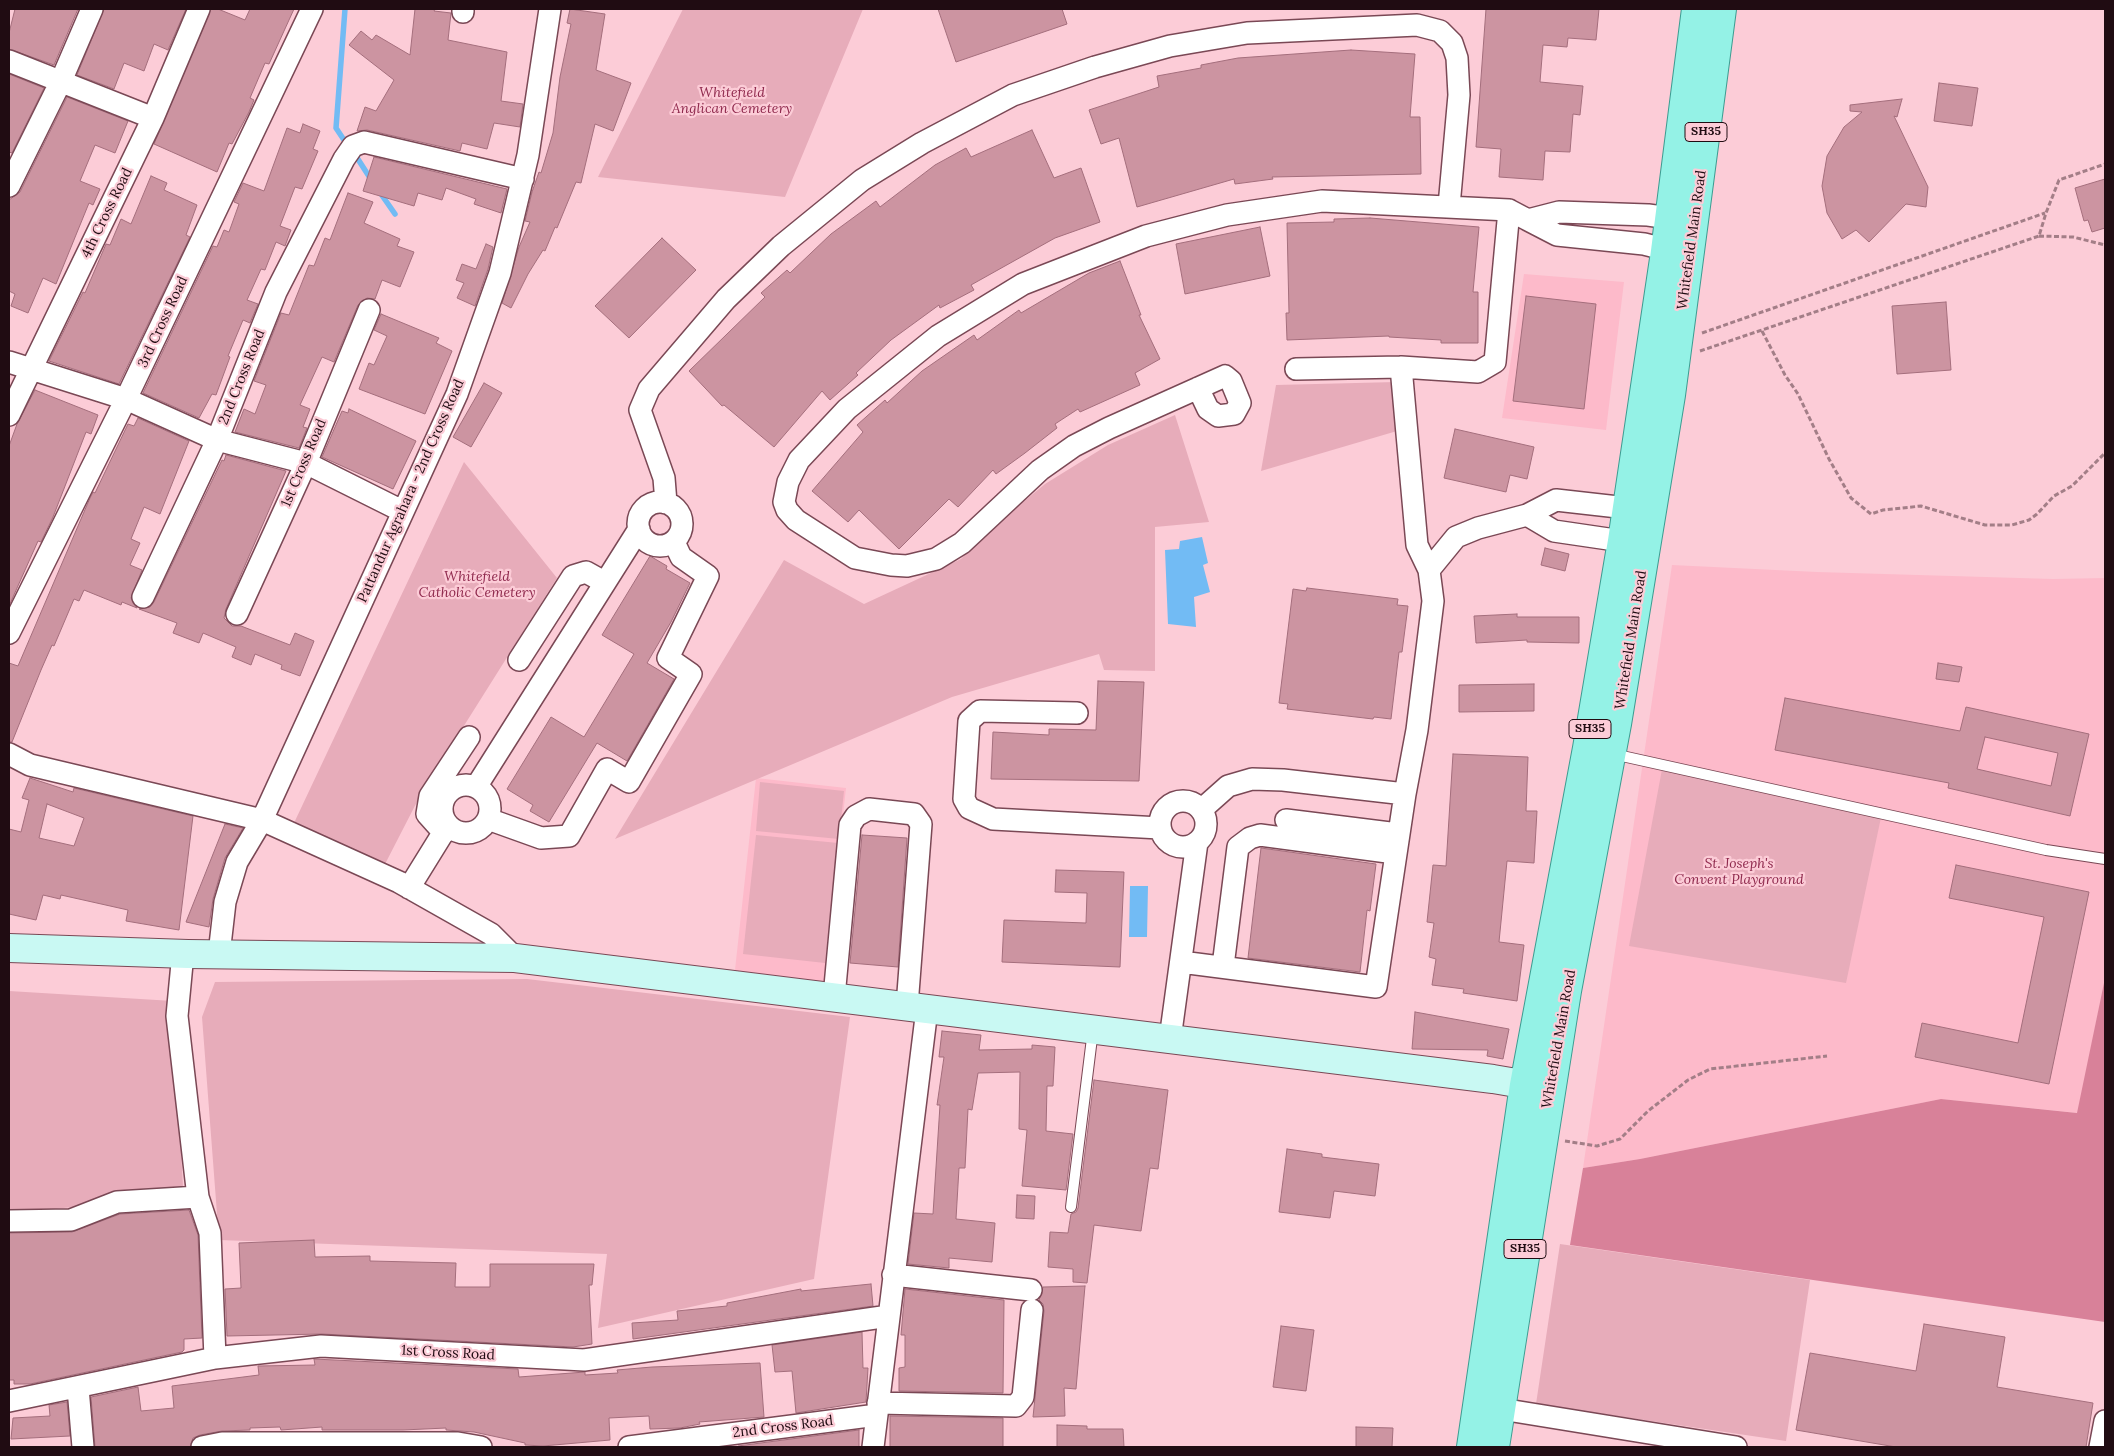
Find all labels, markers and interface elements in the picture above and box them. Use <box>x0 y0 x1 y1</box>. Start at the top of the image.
park label: Whitefield Anglican Cemetery <box>672 85 792 118</box>
road number: SH35 <box>1685 122 1727 142</box>
street label: 4th Cross Road <box>78 165 136 261</box>
street label: Whitefield Main Road <box>1674 169 1710 311</box>
street label: 3rd Cross Road <box>134 274 192 370</box>
street label: 2nd Cross Road <box>215 327 269 427</box>
street label: Pattandur Agrahara - 2nd Cross Road <box>354 377 468 605</box>
street label: 1st Cross Road <box>278 417 330 509</box>
park label: Whitefield Catholic Cemetery <box>418 569 536 602</box>
street label: Whitefield Main Road <box>1612 569 1650 711</box>
road number: SH35 <box>1569 720 1611 739</box>
park label: St. Joseph's Convent Playground <box>1674 856 1804 889</box>
street label: Whitefield Main Road <box>1539 968 1579 1110</box>
road number: SH35 <box>1504 1240 1546 1258</box>
street label: 1st Cross Road <box>401 1342 495 1364</box>
street label: 2nd Cross Road <box>732 1412 834 1442</box>

